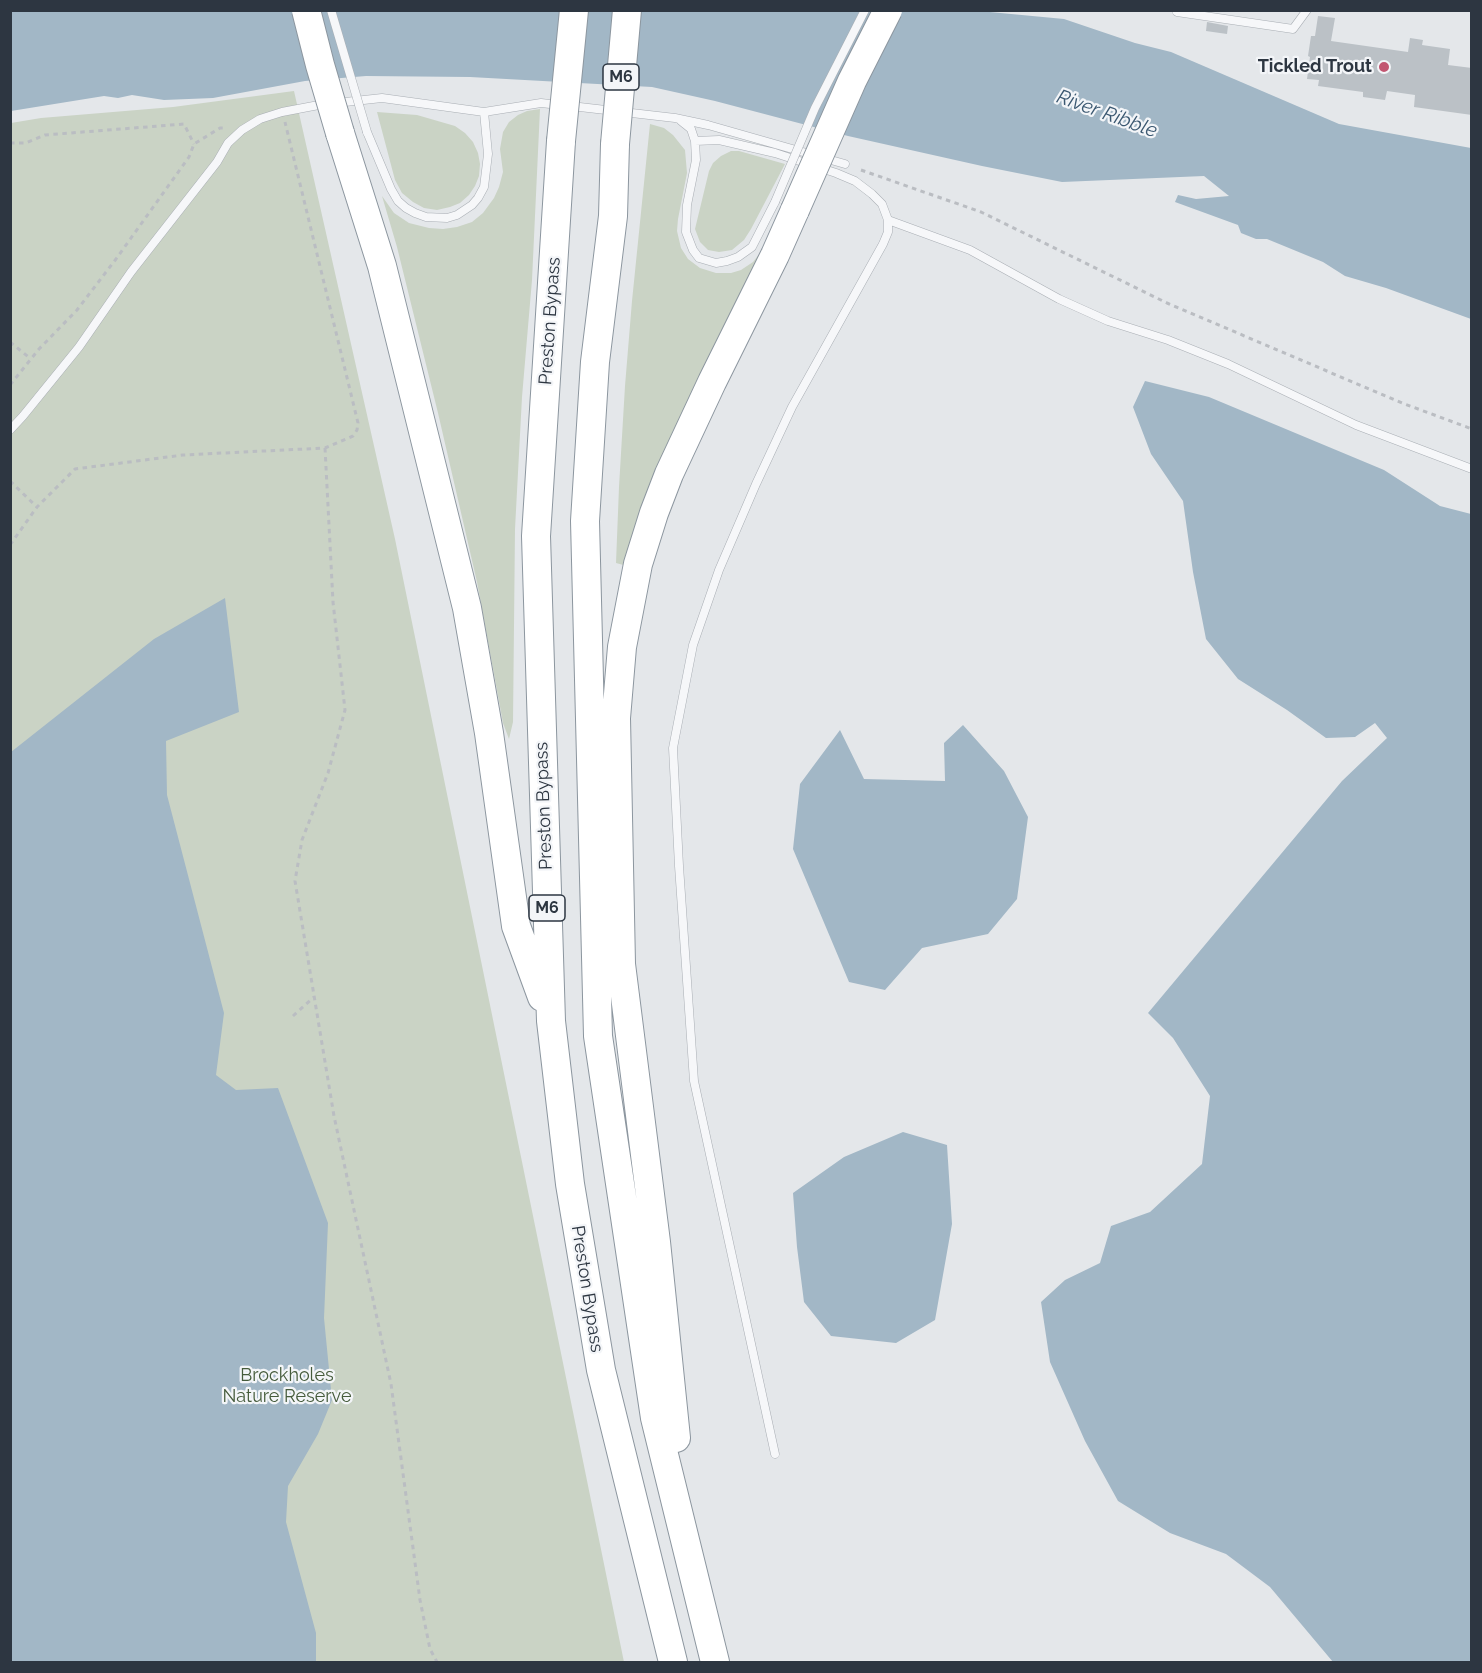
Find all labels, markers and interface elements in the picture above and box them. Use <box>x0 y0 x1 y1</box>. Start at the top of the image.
place label: Tickled Trout <box>1258 56 1372 78</box>
marker: Tickled Trout <box>1377 60 1391 74</box>
road number: M6 <box>603 64 639 90</box>
water label: River Ribble <box>1053 85 1161 143</box>
street label: Preston Bypass <box>535 256 565 386</box>
street label: Preston Bypass <box>531 742 557 870</box>
road number: M6 <box>529 895 565 921</box>
street label: Preston Bypass <box>566 1224 608 1354</box>
park label: Brockholes Nature Reserve <box>223 1365 351 1408</box>

